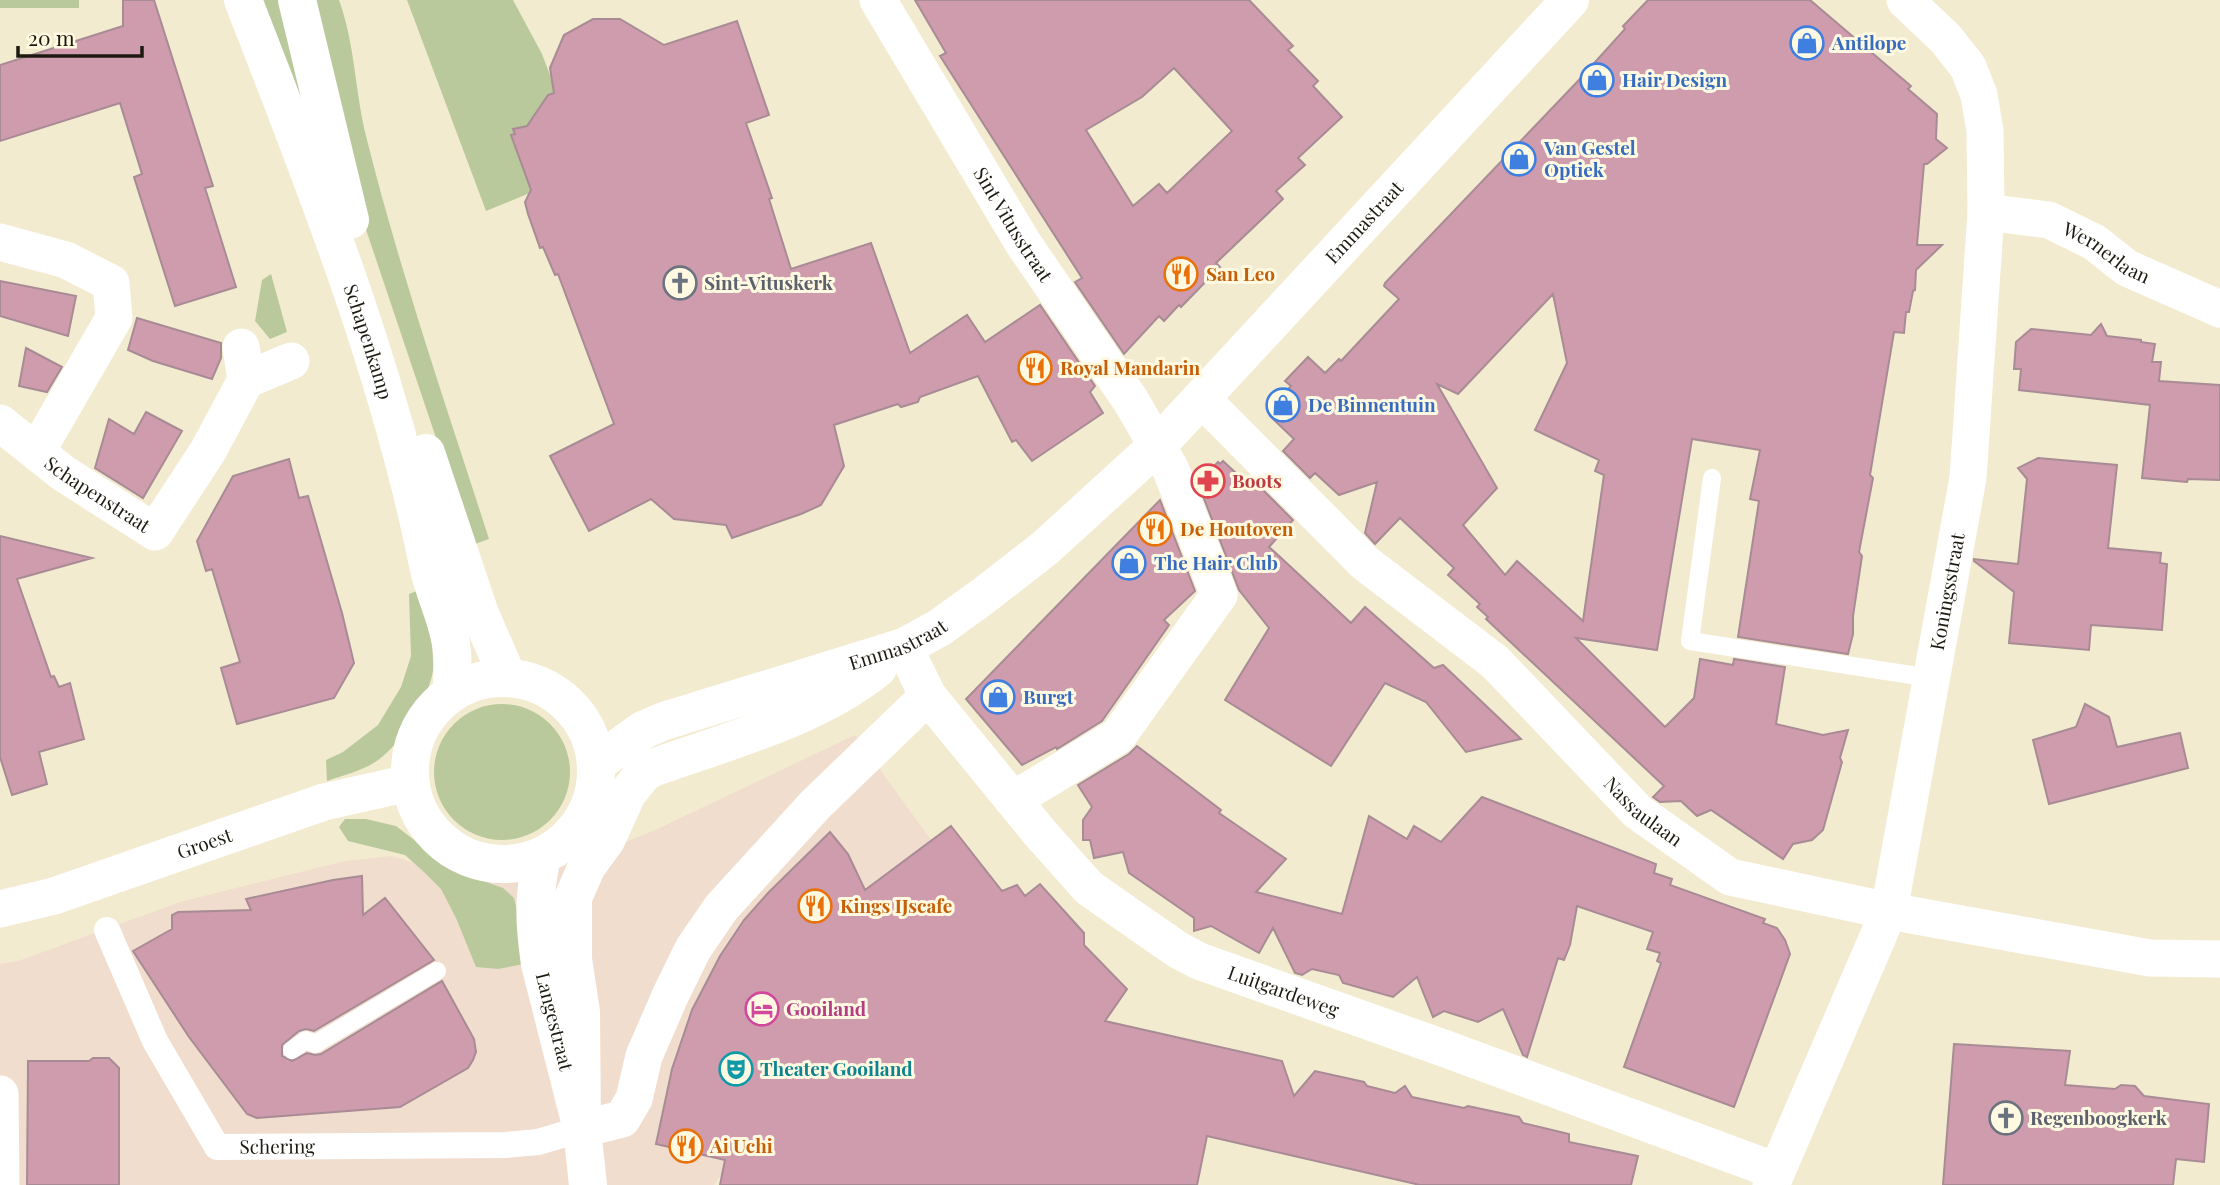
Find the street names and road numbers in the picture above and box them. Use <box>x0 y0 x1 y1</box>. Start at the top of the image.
street label: Sint Vitusstraat <box>969 162 1060 286</box>
street label: Emmastraat <box>1318 174 1409 269</box>
street label: Wernerlaan <box>2058 215 2155 289</box>
street label: Schapenkamp <box>339 280 400 402</box>
street label: Schapenstraat <box>40 449 156 538</box>
street label: Koningsstraat <box>1923 530 1970 652</box>
street label: Emmastraat <box>845 612 952 675</box>
street label: Nassaulaan <box>1599 770 1689 852</box>
street label: Groest <box>173 821 236 864</box>
street label: Luitgardeweg <box>1225 958 1343 1022</box>
street label: Langestraat <box>531 969 581 1073</box>
street label: Schering <box>239 1132 315 1159</box>

